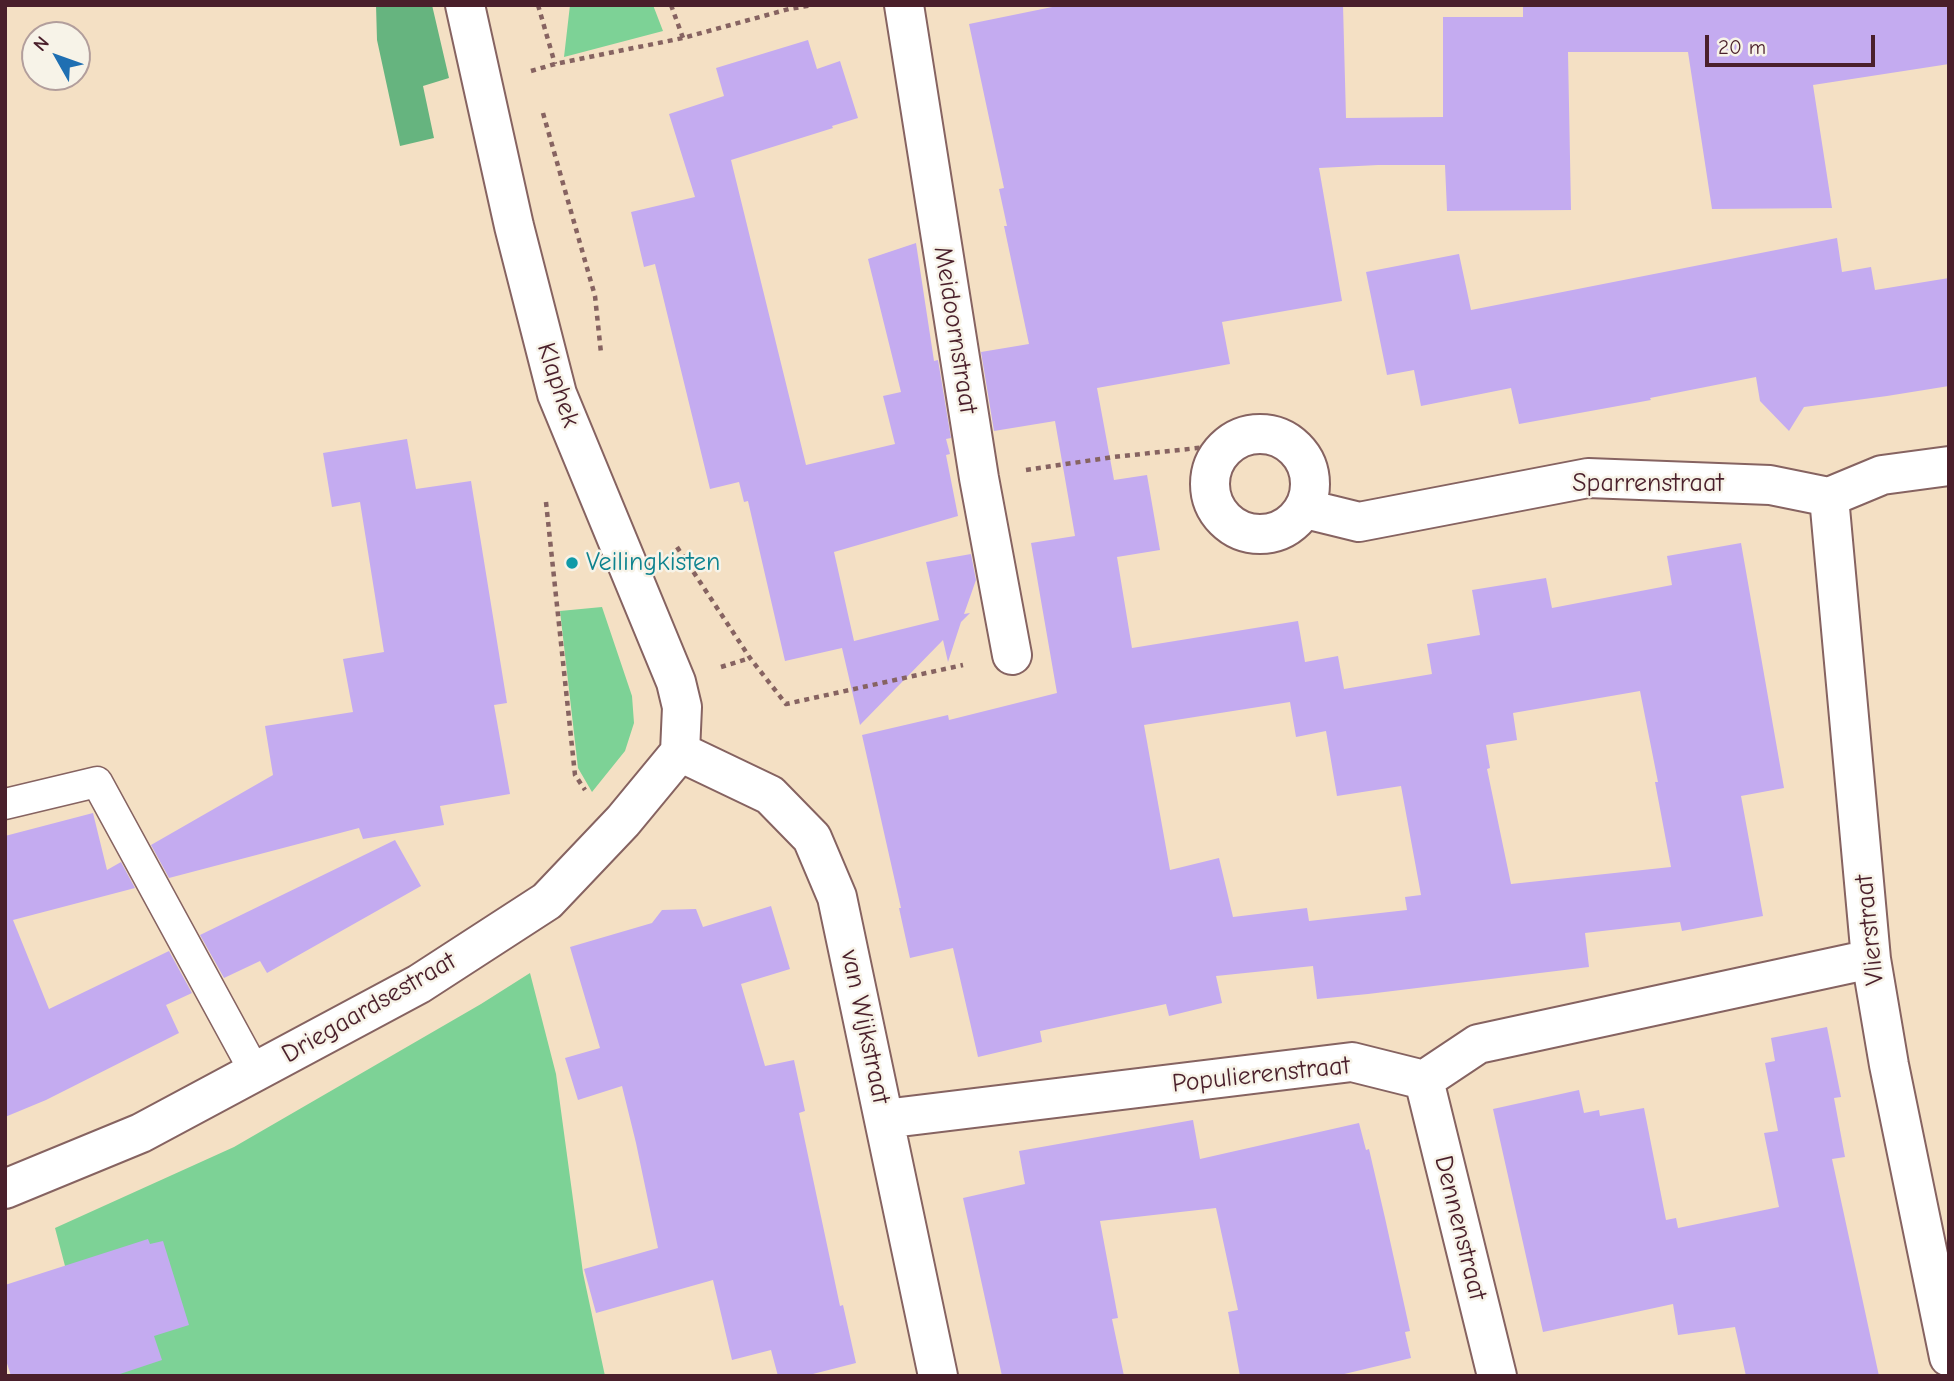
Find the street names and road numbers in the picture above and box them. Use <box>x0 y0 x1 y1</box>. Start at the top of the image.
street label: Meidoornstraat <box>926 244 984 416</box>
street label: Klaphek <box>530 339 586 431</box>
street label: Sparrenstraat <box>1572 468 1724 500</box>
street label: Vlierstraat <box>1849 873 1891 987</box>
street label: Driegaardsestraat <box>276 946 462 1070</box>
street label: van Wijkstraat <box>833 947 897 1107</box>
street label: Populierenstraat <box>1171 1050 1351 1100</box>
street label: Dennenstraat <box>1427 1152 1493 1304</box>

